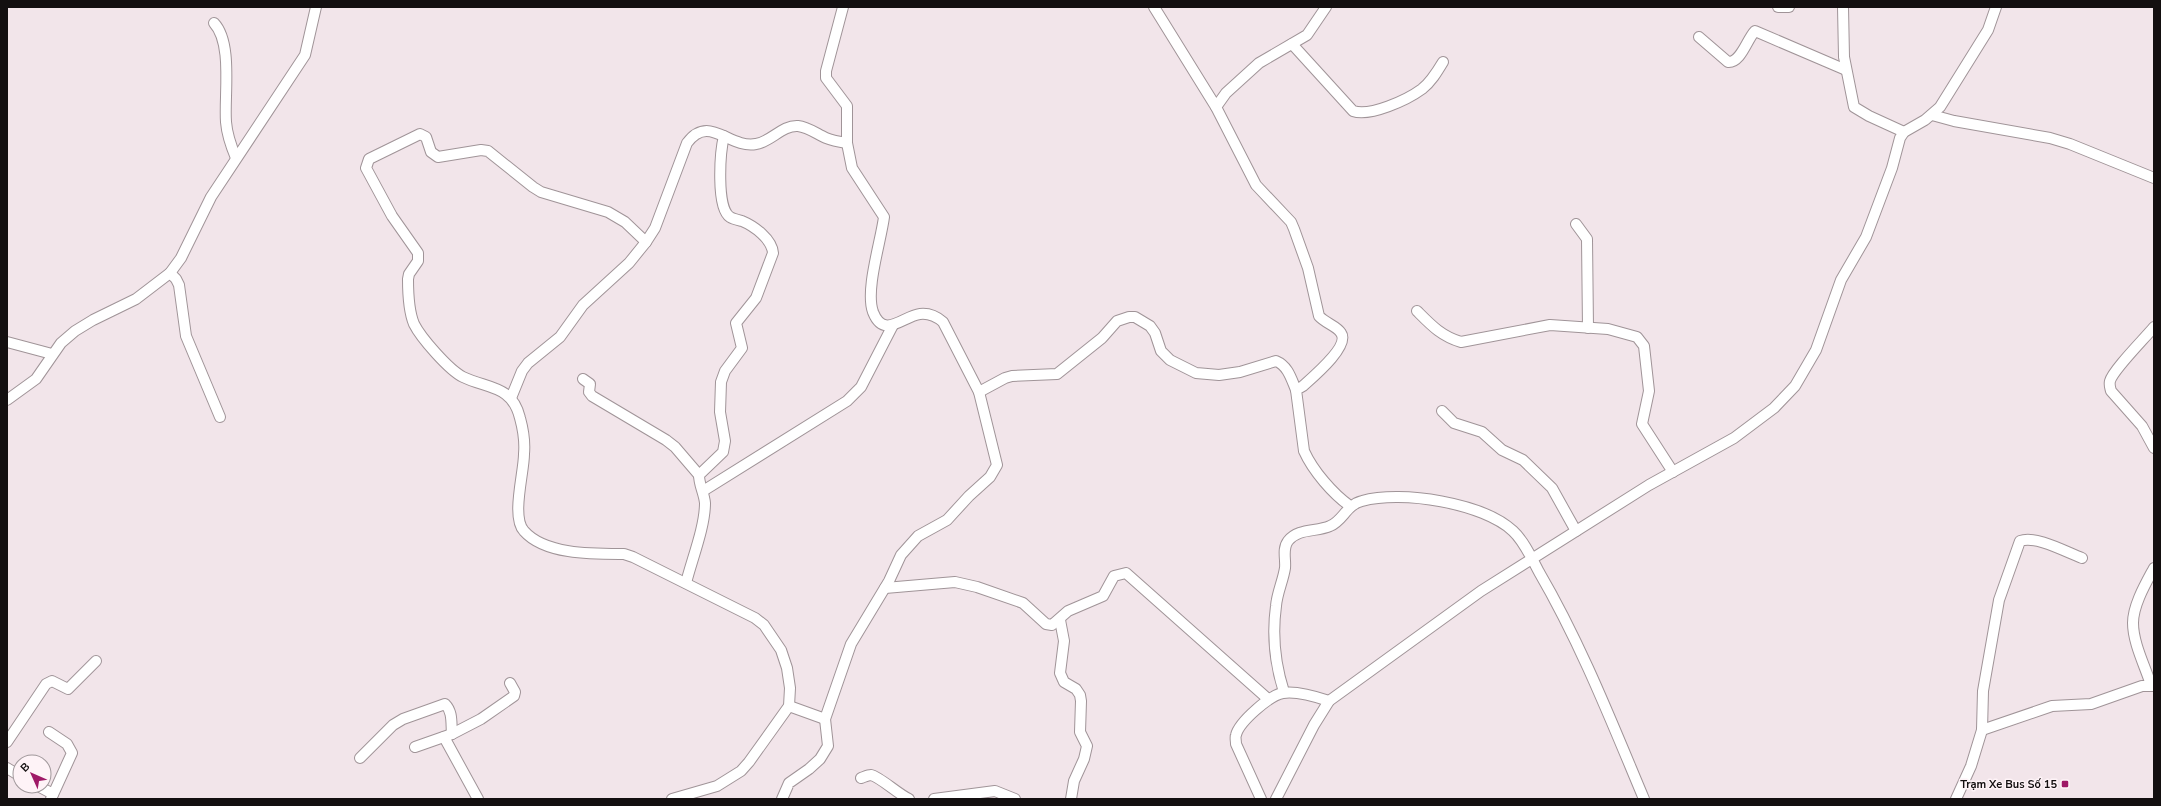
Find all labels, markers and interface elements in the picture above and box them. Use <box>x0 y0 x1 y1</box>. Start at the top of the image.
north arrow <box>12 754 52 794</box>
text: B <box>17 759 33 775</box>
place label: Trạm Xe Bus Số 15 <box>1960 777 2057 792</box>
marker: Trạm Xe Bus Số 15 <box>2060 779 2070 789</box>

